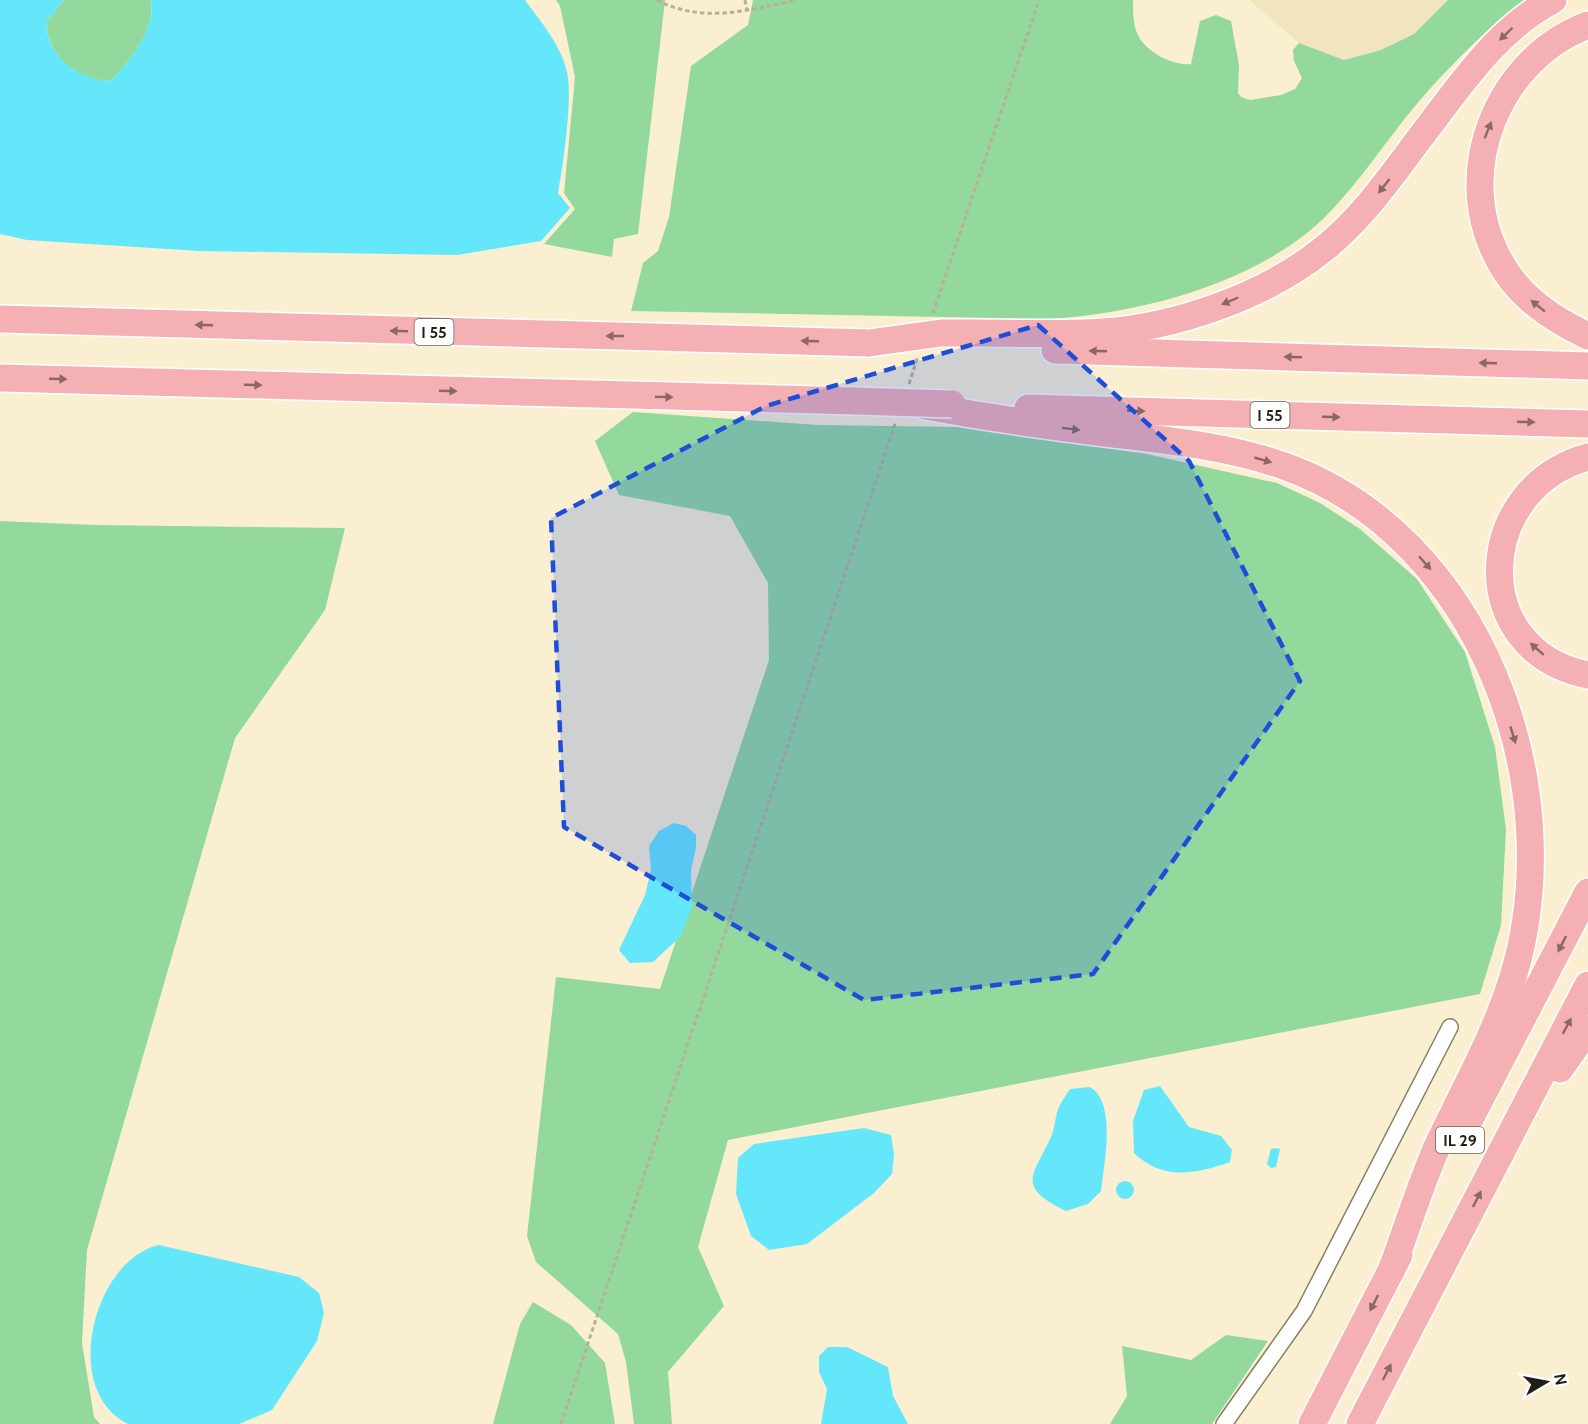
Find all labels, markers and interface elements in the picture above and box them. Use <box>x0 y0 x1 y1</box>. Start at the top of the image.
one-way arrow <box>1499 27 1514 40</box>
one-way arrow <box>1484 121 1494 139</box>
one-way arrow <box>1378 178 1390 193</box>
one-way arrow <box>1220 296 1238 306</box>
one-way arrow <box>1530 300 1546 313</box>
road number: I 55 <box>414 319 454 345</box>
one-way arrow <box>195 320 214 330</box>
one-way arrow <box>390 326 409 336</box>
one-way arrow <box>606 331 625 341</box>
one-way arrow <box>801 336 820 346</box>
one-way arrow <box>1088 347 1107 356</box>
one-way arrow <box>1283 352 1302 361</box>
one-way arrow <box>1478 358 1497 367</box>
one-way arrow <box>49 375 68 384</box>
one-way arrow <box>244 380 263 390</box>
one-way arrow <box>439 386 458 396</box>
one-way arrow <box>655 392 674 401</box>
road number: I 55 <box>1250 402 1290 428</box>
one-way arrow <box>1127 406 1146 416</box>
one-way arrow <box>1322 412 1341 421</box>
one-way arrow <box>1517 418 1536 427</box>
one-way arrow <box>1061 424 1080 434</box>
one-way arrow <box>1254 456 1272 465</box>
one-way arrow <box>1418 555 1431 570</box>
one-way arrow <box>1530 643 1545 656</box>
one-way arrow <box>1509 726 1518 744</box>
one-way arrow <box>1557 935 1567 953</box>
one-way arrow <box>1562 1017 1572 1034</box>
road number: IL 29 <box>1436 1127 1484 1153</box>
one-way arrow <box>1472 1190 1482 1207</box>
one-way arrow <box>1370 1295 1379 1312</box>
north arrow <box>1516 1352 1576 1412</box>
one-way arrow <box>1382 1363 1392 1380</box>
text: N <box>1550 1372 1571 1387</box>

